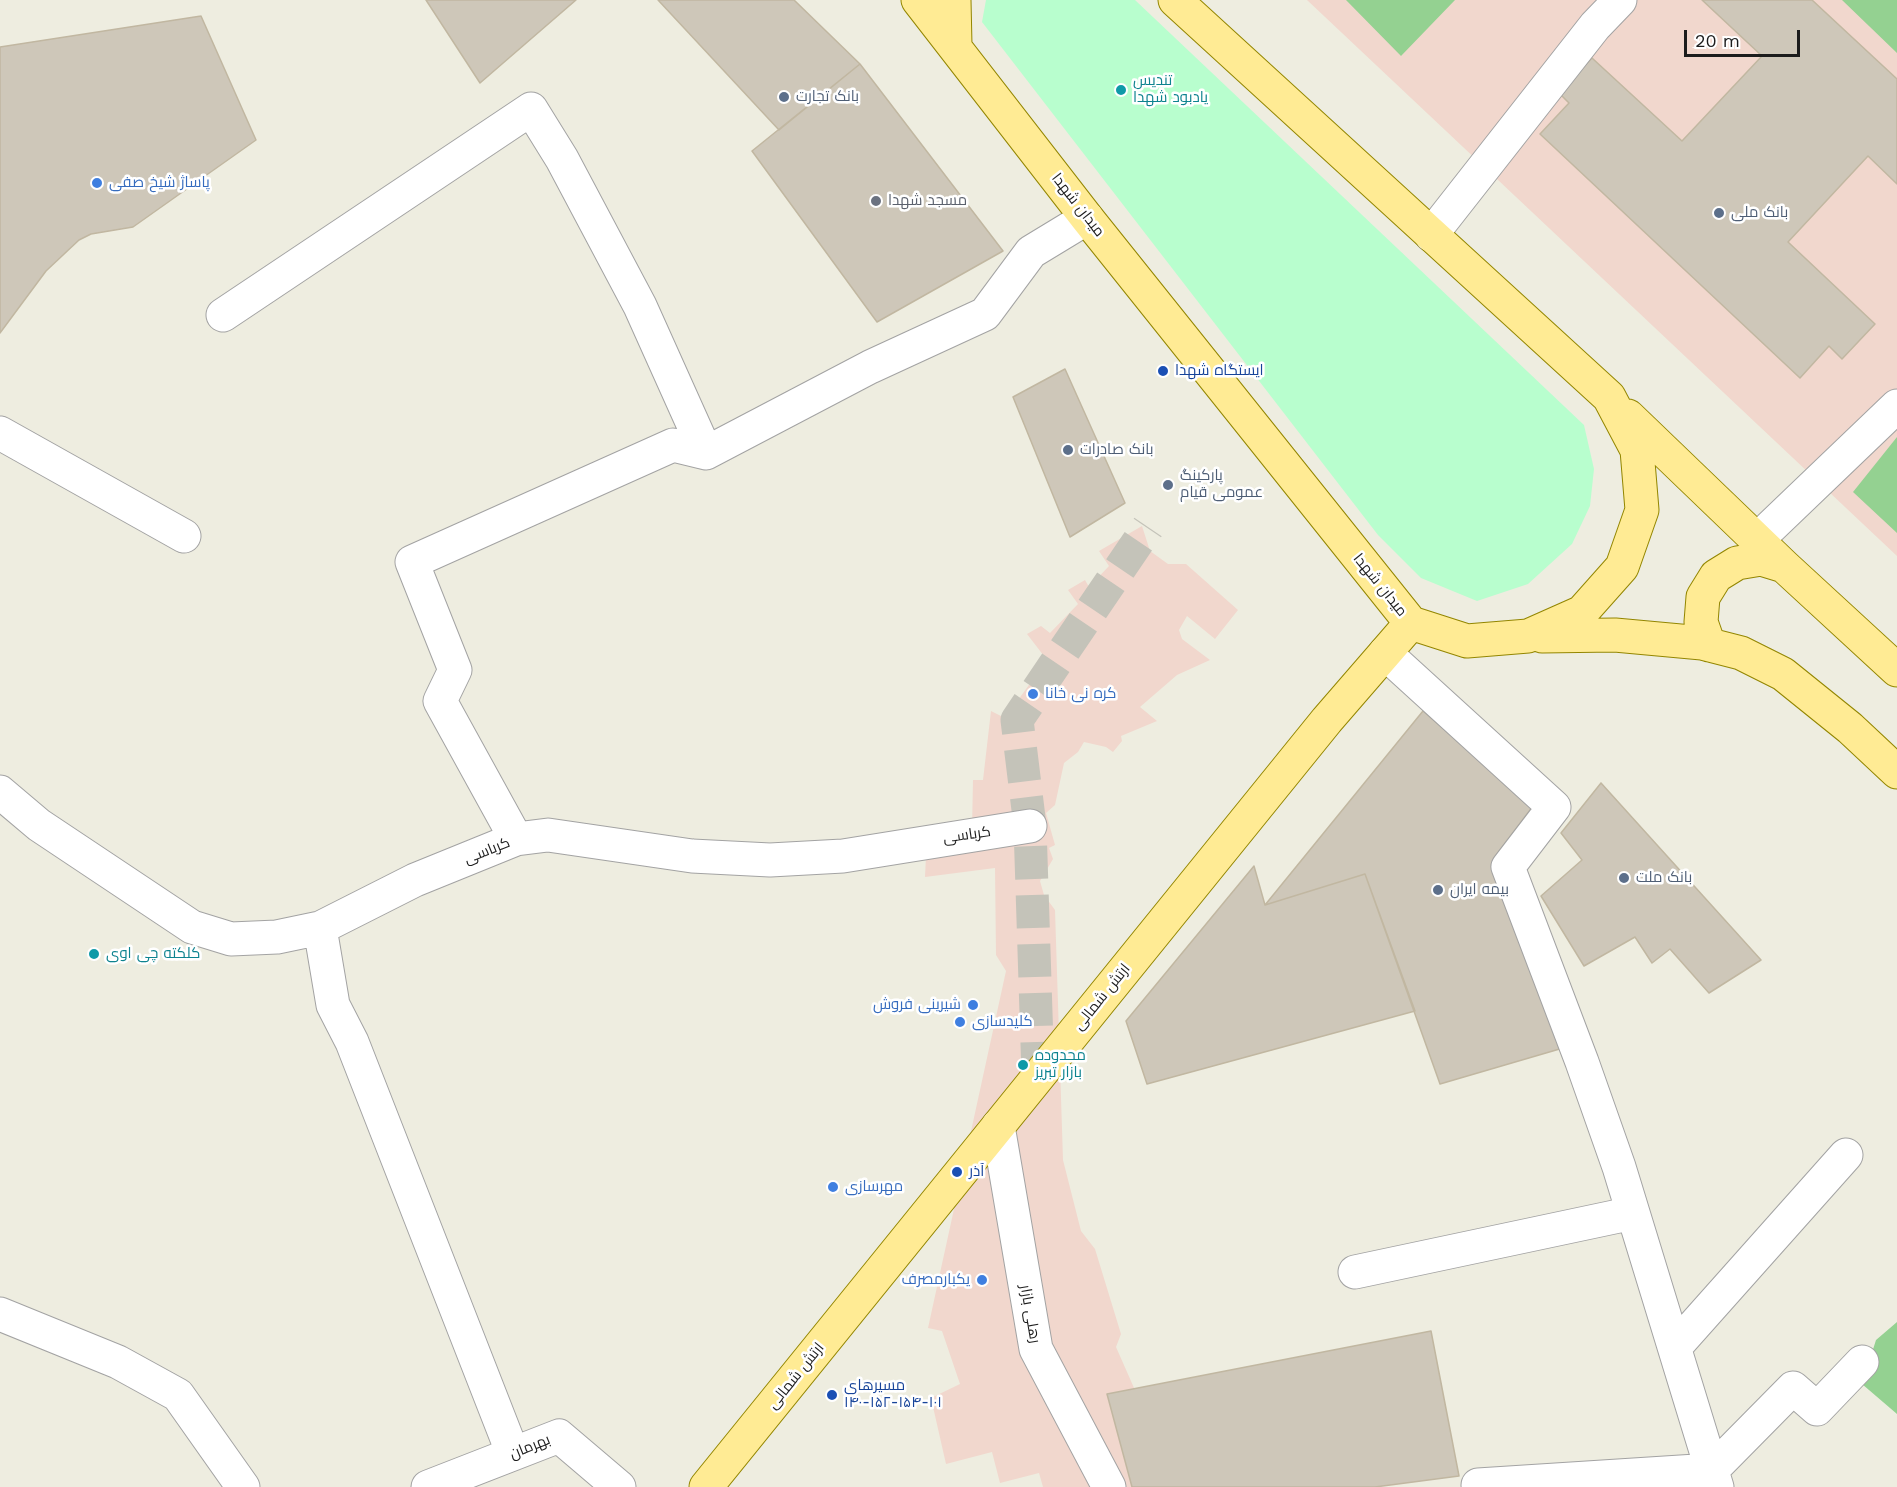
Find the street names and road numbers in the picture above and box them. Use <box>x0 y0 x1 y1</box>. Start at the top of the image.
street label: میدان شهدا <box>1048 170 1108 240</box>
street label: میدان شهدا <box>1349 550 1411 620</box>
street label: کرباسی <box>942 823 992 847</box>
street label: کرباسی <box>461 834 513 868</box>
street label: ارتش شمالی <box>1070 960 1134 1034</box>
street label: رهلی بازار <box>1016 1283 1044 1345</box>
street label: ارتش شمالی <box>764 1339 828 1413</box>
street label: بهرمان <box>507 1431 553 1463</box>

